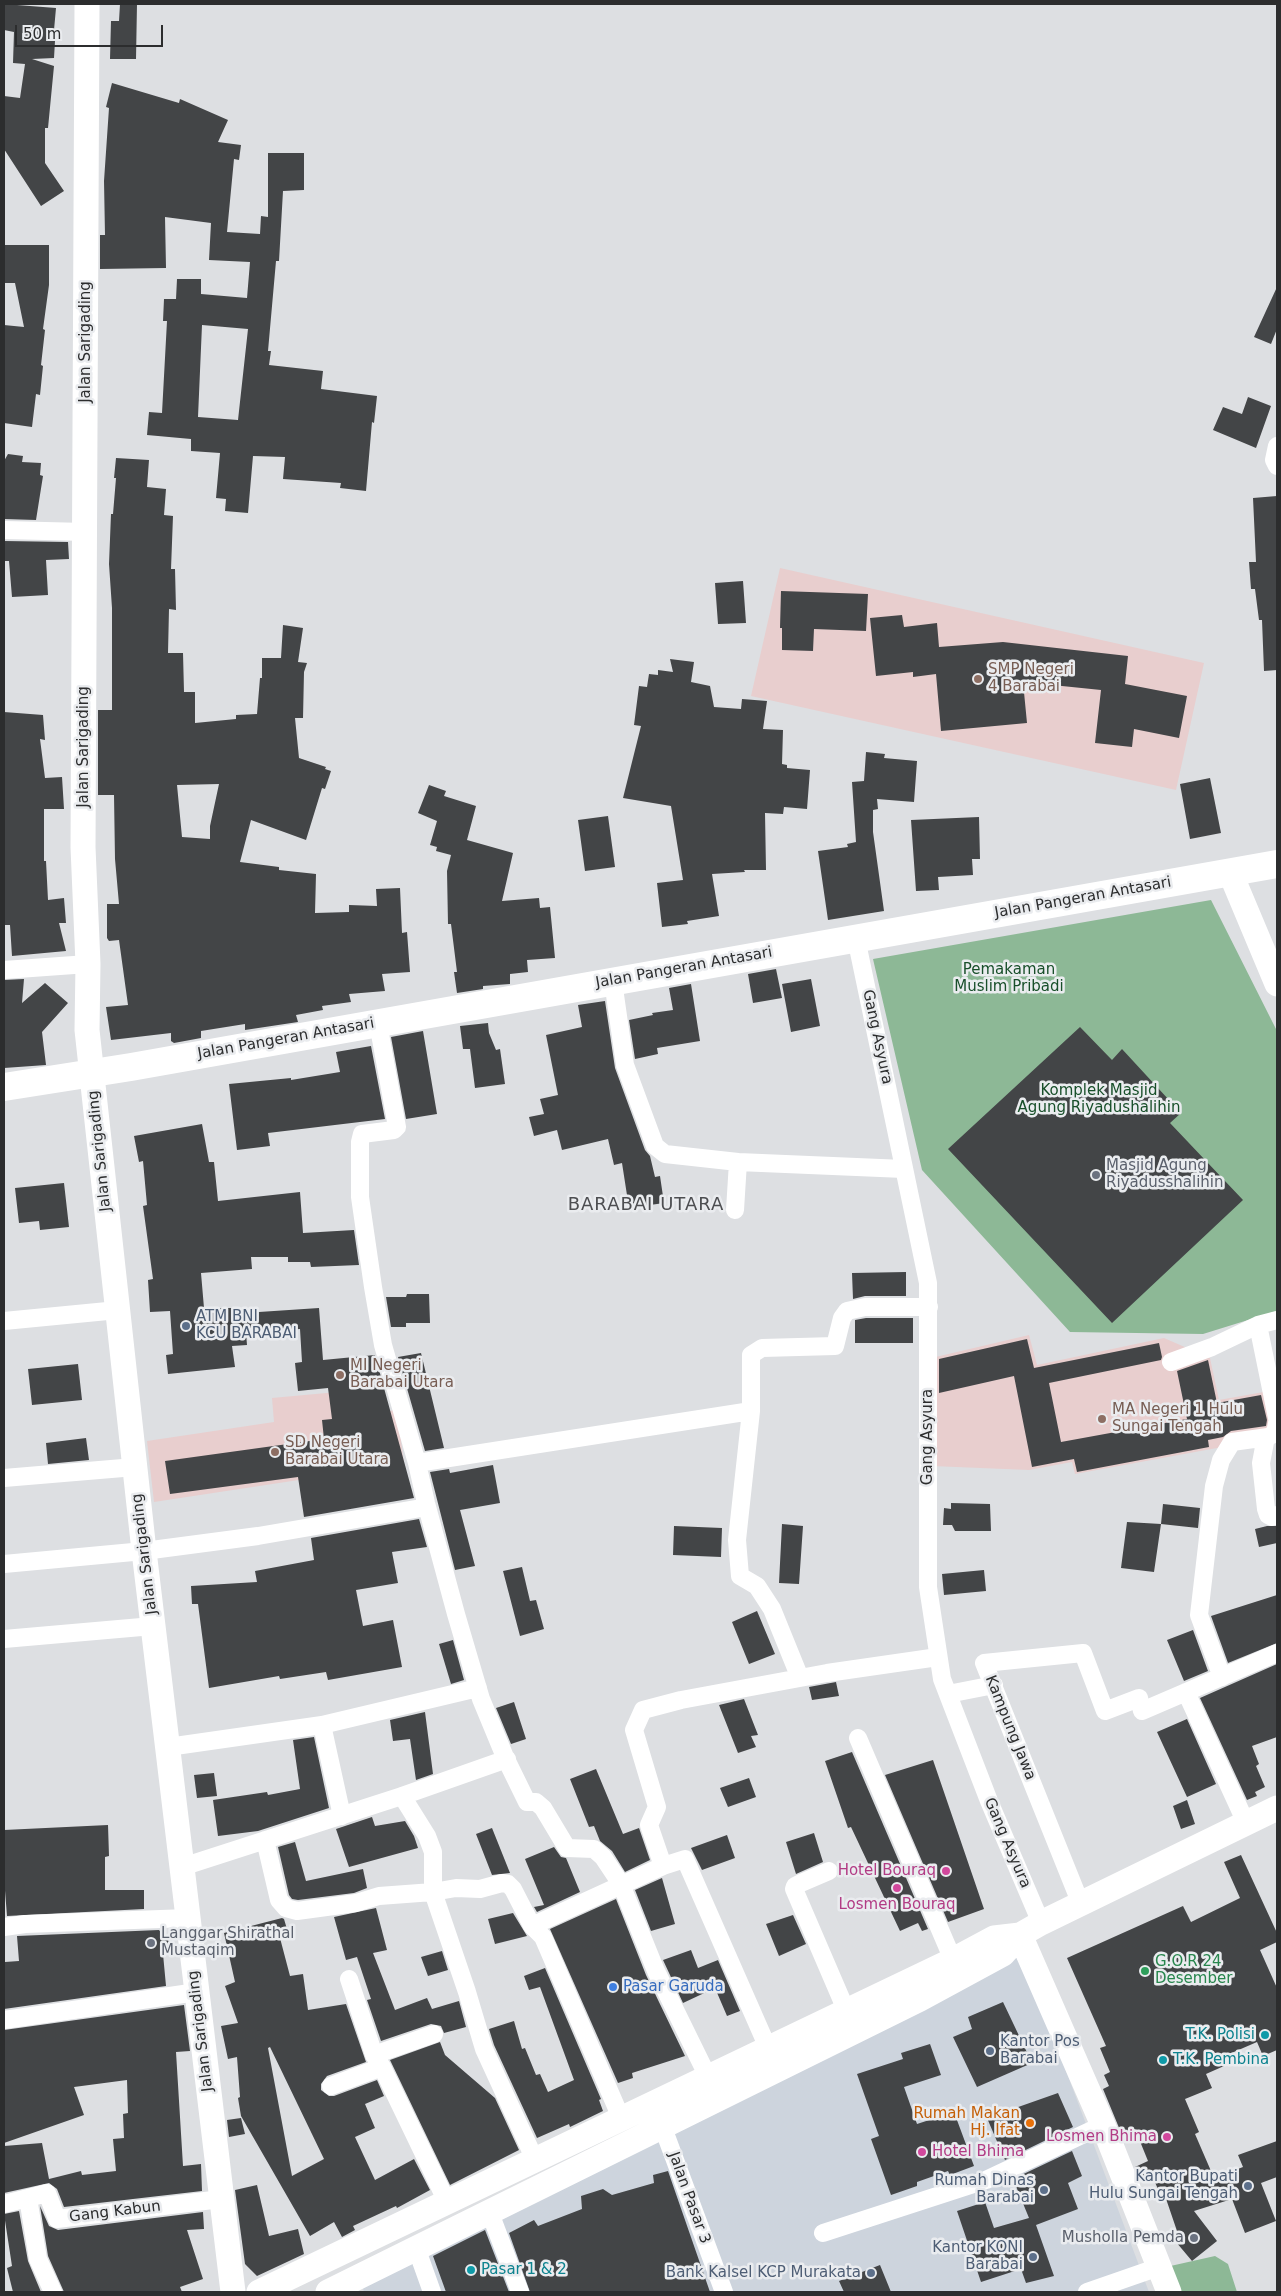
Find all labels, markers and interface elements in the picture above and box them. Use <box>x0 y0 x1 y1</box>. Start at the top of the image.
scale bar <box>18 15 165 47</box>
text: 50 m <box>23 25 61 43</box>
street label: Jalan Sarigading <box>77 281 95 403</box>
place label: SMP Negeri 4 Barabai <box>988 661 1074 696</box>
marker: SMP Negeri 4 Barabai <box>972 673 984 685</box>
street label: Jalan Sarigading <box>75 686 93 808</box>
street label: Jalan Pangeran Antasari <box>993 874 1173 922</box>
street label: Jalan Pangeran Antasari <box>594 944 774 992</box>
park label: Pemakaman Muslim Pribadi <box>954 961 1064 996</box>
street label: Gang Asyura <box>858 988 896 1086</box>
street label: Jalan Pangeran Antasari <box>196 1015 376 1063</box>
park label: Komplek Masjid Agung Riyadushalihin <box>1018 1082 1180 1117</box>
street label: Jalan Sarigading <box>85 1090 115 1212</box>
place label: Masjid Agung Riyadusshalihin <box>1106 1157 1224 1192</box>
marker: Masjid Agung Riyadusshalihin <box>1090 1169 1102 1181</box>
district label: BARABAI UTARA <box>566 1194 726 1216</box>
place label: ATM BNI KCU BARABAI <box>196 1308 297 1343</box>
marker: ATM BNI KCU BARABAI <box>180 1320 192 1332</box>
place label: MI Negeri Barabai Utara <box>350 1357 454 1392</box>
marker: MI Negeri Barabai Utara <box>334 1369 346 1381</box>
street label: Gang Asyura <box>919 1389 937 1485</box>
place label: MA Negeri 1 Hulu Sungai Tengah <box>1112 1401 1243 1436</box>
marker: MA Negeri 1 Hulu Sungai Tengah <box>1096 1413 1108 1425</box>
place label: SD Negeri Barabai Utara <box>285 1434 389 1469</box>
marker: SD Negeri Barabai Utara <box>269 1446 281 1458</box>
street label: Jalan Sarigading <box>129 1492 161 1616</box>
street label: Kampung Jawa <box>981 1673 1039 1783</box>
street label: Gang Asyura <box>980 1795 1034 1891</box>
place label: Hotel Bouraq <box>838 1862 936 1880</box>
marker: Hotel Bouraq <box>940 1865 952 1877</box>
marker: Losmen Bouraq <box>891 1882 903 1894</box>
place label: Losmen Bouraq <box>838 1896 956 1914</box>
place label: Langgar Shirathal Mustaqim <box>161 1925 295 1960</box>
marker: Langgar Shirathal Mustaqim <box>145 1937 157 1949</box>
place label: G.O.R 24 Desember <box>1155 1953 1232 1988</box>
marker: G.O.R 24 Desember <box>1139 1965 1151 1977</box>
street label: Jalan Sarigading <box>185 1969 217 2093</box>
place label: Pasar Garuda <box>623 1978 724 1996</box>
marker: Pasar Garuda <box>607 1981 619 1993</box>
place label: T.K. Polisi <box>1185 2026 1255 2044</box>
marker: T.K. Polisi <box>1259 2029 1271 2041</box>
place label: Kantor Pos Barabai <box>1000 2033 1080 2068</box>
marker: Kantor Pos Barabai <box>984 2045 996 2057</box>
place label: T.K. Pembina <box>1173 2051 1269 2069</box>
marker: T.K. Pembina <box>1157 2054 1169 2066</box>
place label: Rumah Makan Hj. Ifat <box>913 2105 1020 2140</box>
marker: Rumah Makan Hj. Ifat <box>1024 2117 1036 2129</box>
place label: Losmen Bhima <box>1046 2128 1157 2146</box>
marker: Losmen Bhima <box>1161 2131 1173 2143</box>
place label: Hotel Bhima <box>932 2143 1024 2161</box>
marker: Hotel Bhima <box>916 2146 928 2158</box>
street label: Jalan Pasar 3 <box>664 2150 714 2246</box>
place label: Kantor Bupati Hulu Sungai Tengah <box>1089 2168 1238 2203</box>
place label: Rumah Dinas Barabai <box>934 2172 1034 2207</box>
marker: Kantor Bupati Hulu Sungai Tengah <box>1242 2180 1254 2192</box>
marker: Rumah Dinas Barabai <box>1038 2184 1050 2196</box>
street label: Gang Kabun <box>68 2197 162 2227</box>
place label: Musholla Pemda <box>1062 2229 1184 2247</box>
marker: Musholla Pemda <box>1188 2232 1200 2244</box>
place label: Kantor KONI Barabai <box>932 2239 1023 2274</box>
marker: Kantor KONI Barabai <box>1027 2251 1039 2263</box>
place label: Pasar 1 & 2 <box>481 2261 567 2279</box>
marker: Pasar 1 & 2 <box>465 2264 477 2276</box>
place label: Bank Kalsel KCP Murakata <box>666 2264 861 2282</box>
marker: Bank Kalsel KCP Murakata <box>865 2267 877 2279</box>

